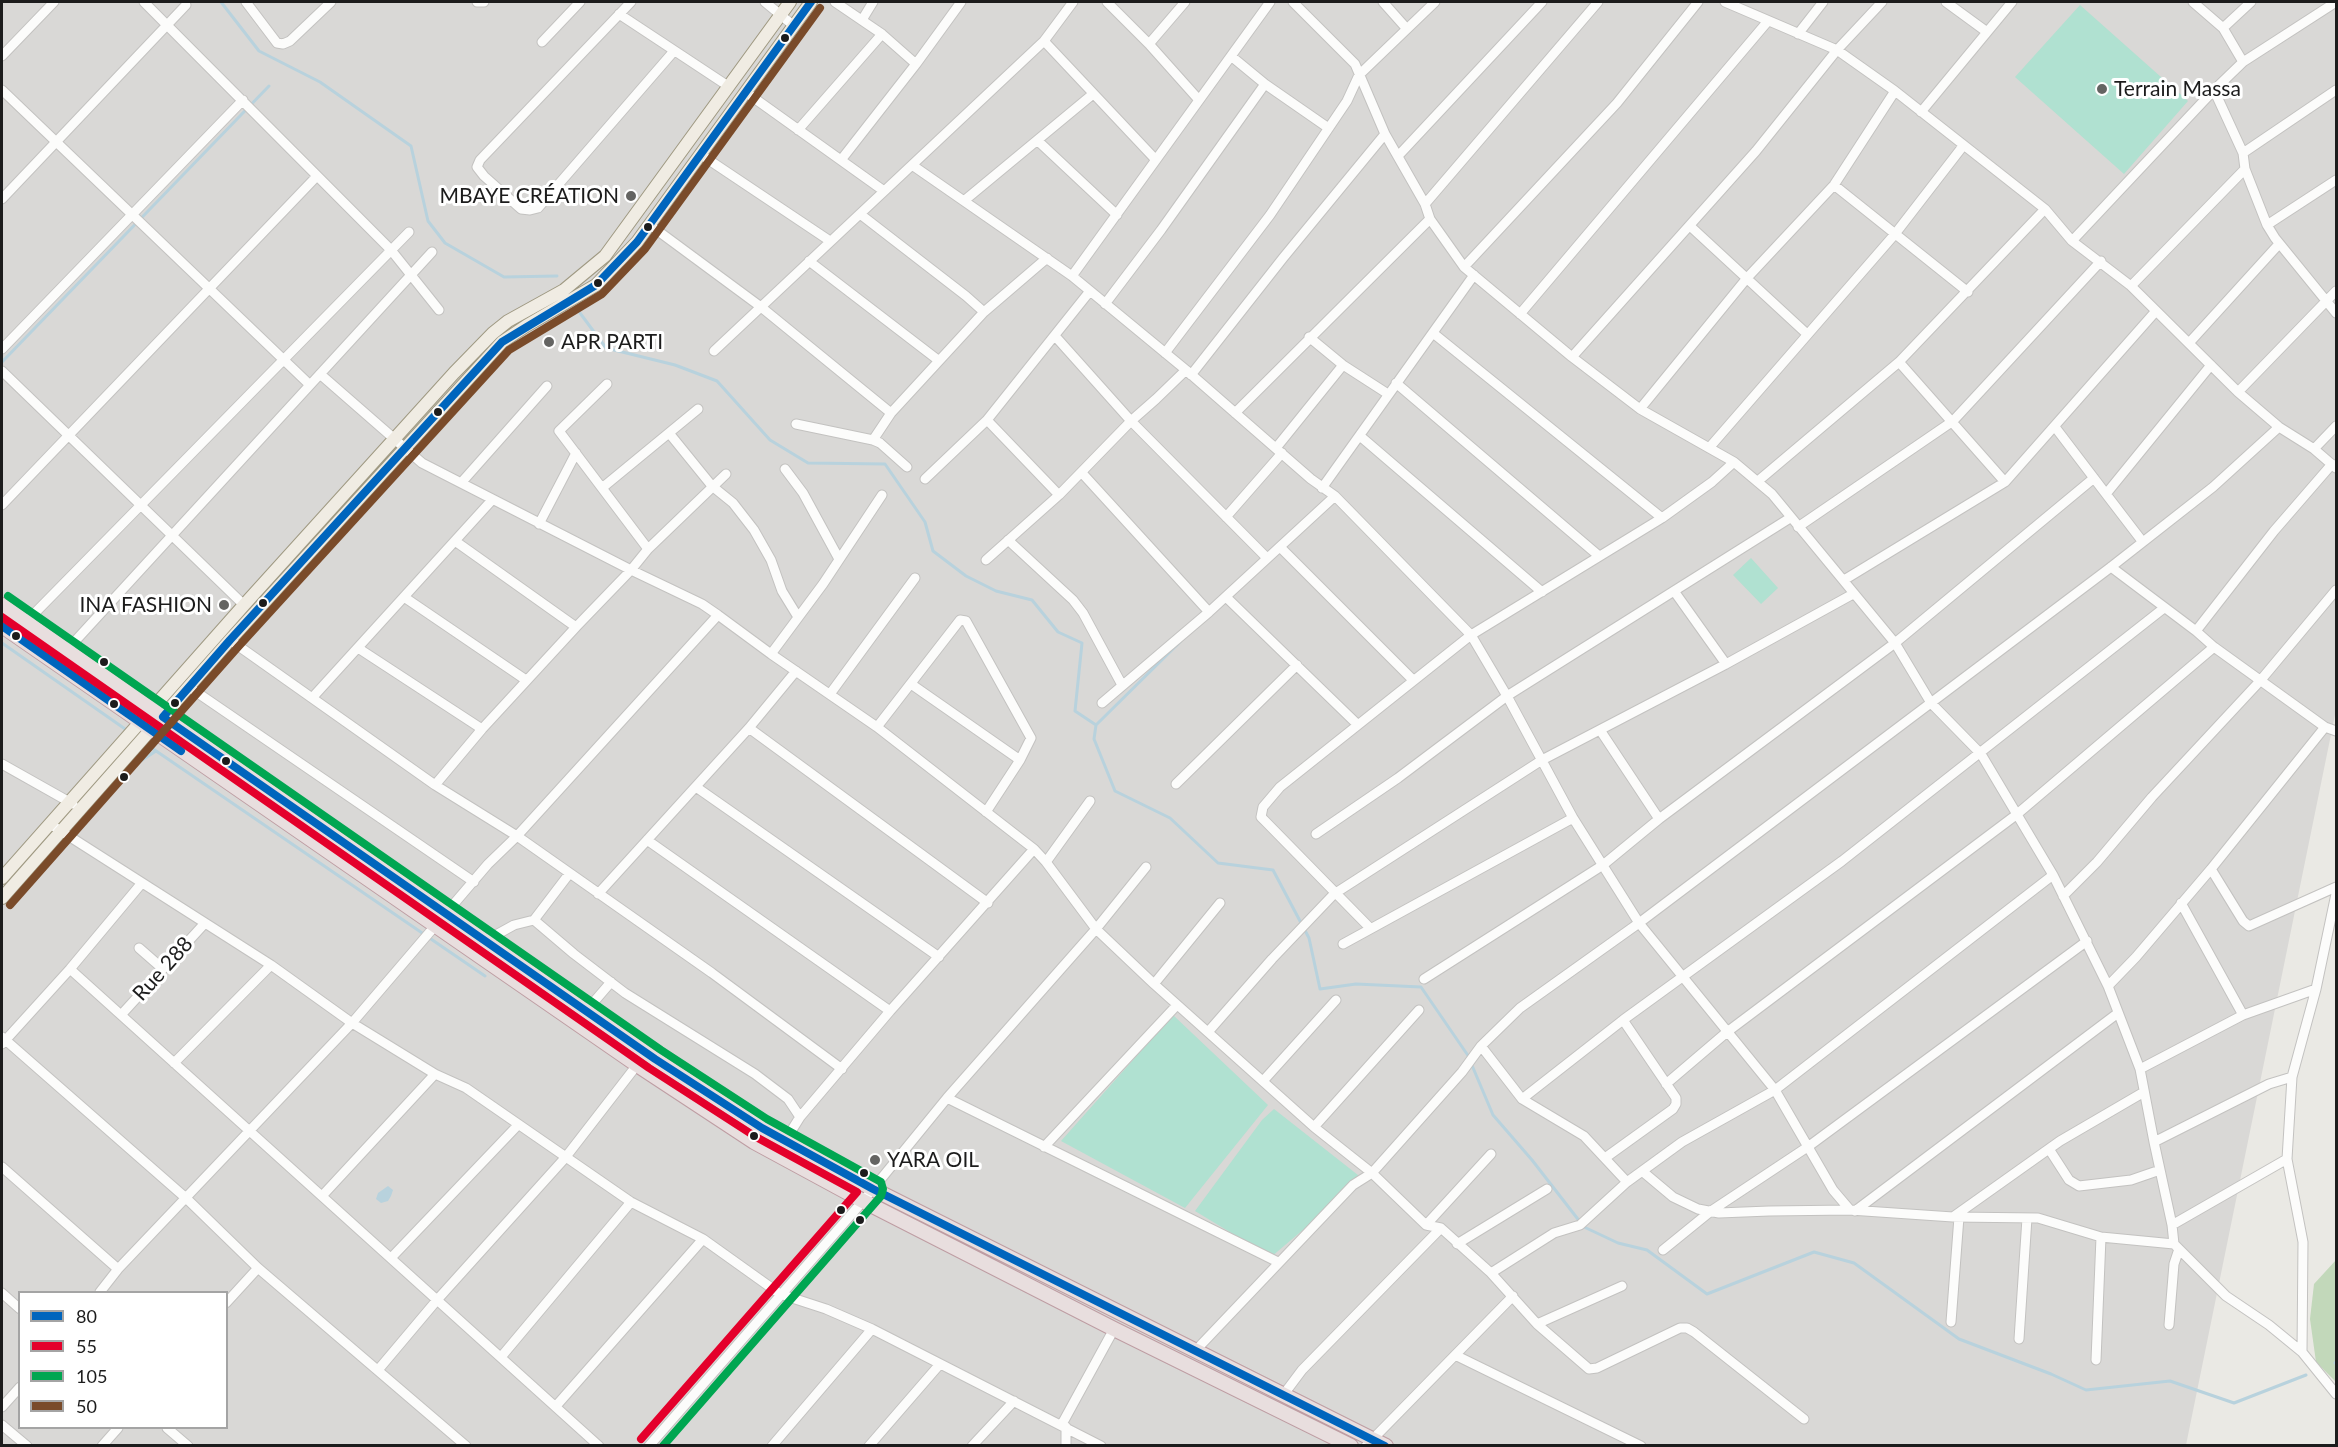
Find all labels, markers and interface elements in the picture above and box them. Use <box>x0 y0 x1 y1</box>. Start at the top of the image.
unlabelled marker <box>779 32 791 44</box>
place label: Terrain Massa <box>2114 76 2241 102</box>
marker: Terrain Massa <box>2095 82 2109 96</box>
place label: MBAYE CRÉATION <box>440 183 619 209</box>
marker: MBAYE CRÉATION <box>624 189 638 203</box>
unlabelled marker <box>642 221 654 233</box>
unlabelled marker <box>592 277 604 289</box>
place label: APR PARTI <box>561 329 663 355</box>
marker: APR PARTI <box>542 335 556 349</box>
unlabelled marker <box>432 406 444 418</box>
place label: INA FASHION <box>79 592 212 618</box>
unlabelled marker <box>257 597 269 609</box>
marker: INA FASHION <box>217 598 231 612</box>
unlabelled marker <box>10 630 22 642</box>
unlabelled marker <box>98 656 110 668</box>
unlabelled marker <box>169 697 181 709</box>
unlabelled marker <box>108 698 120 710</box>
unlabelled marker <box>220 755 232 767</box>
unlabelled marker <box>118 771 130 783</box>
street label: Rue 288 <box>128 932 198 1006</box>
unlabelled marker <box>748 1130 760 1142</box>
place label: YARA OIL <box>887 1147 979 1173</box>
marker: YARA OIL <box>868 1153 882 1167</box>
unlabelled marker <box>858 1167 870 1179</box>
unlabelled marker <box>835 1204 847 1216</box>
unlabelled marker <box>854 1214 866 1226</box>
legend <box>18 1291 228 1429</box>
text: 80 <box>76 1305 97 1327</box>
text: 55 <box>76 1335 97 1357</box>
text: 105 <box>76 1365 107 1387</box>
text: 50 <box>76 1395 97 1417</box>

